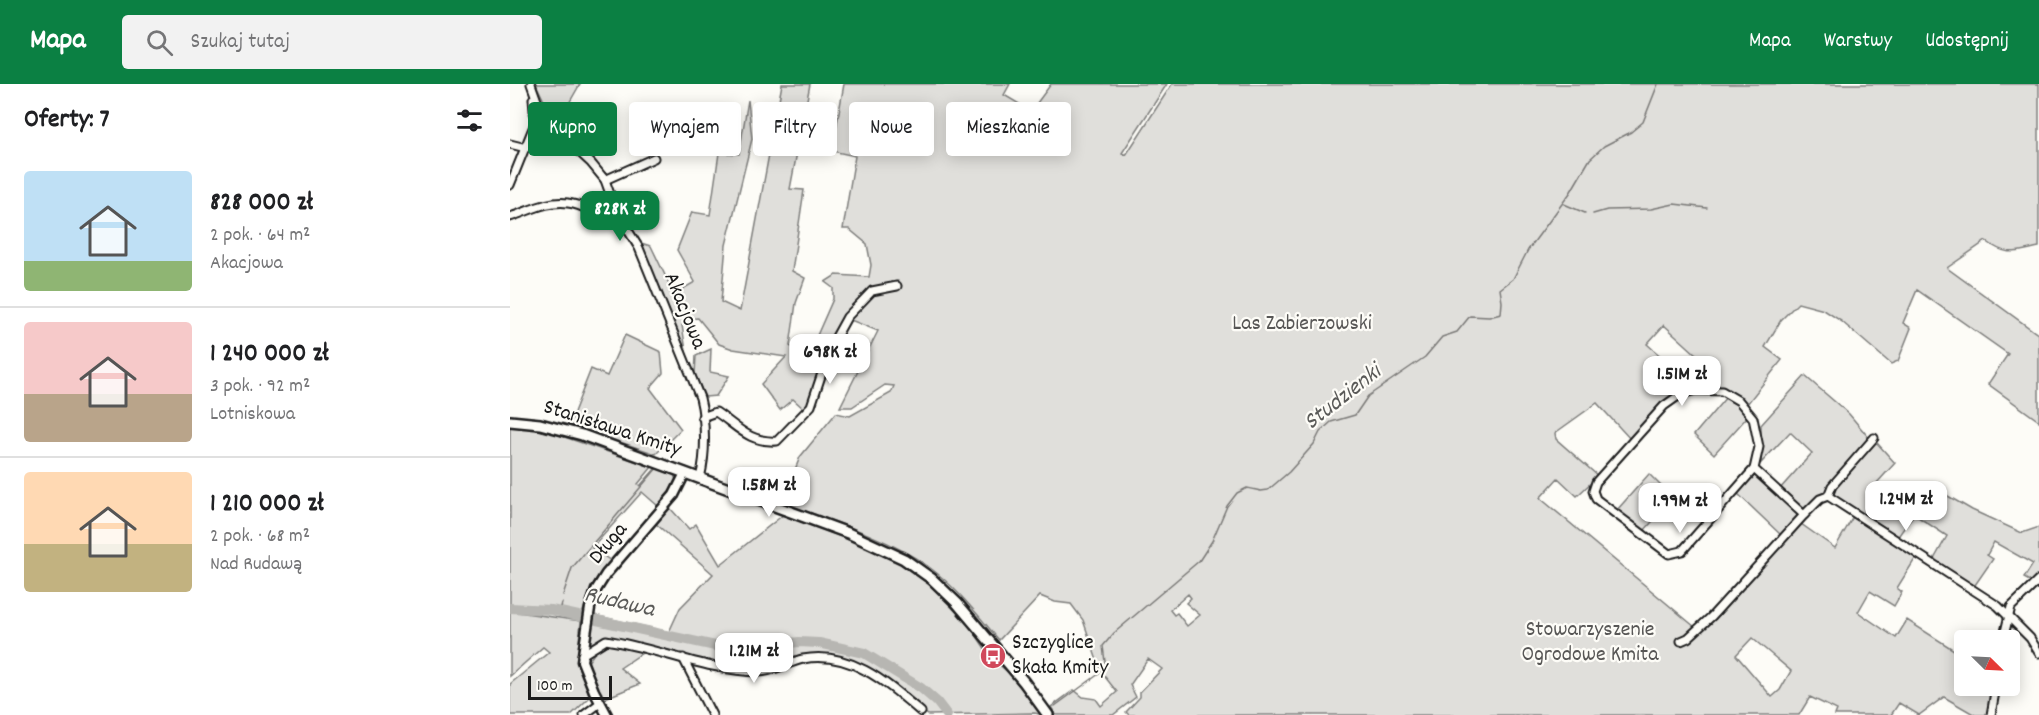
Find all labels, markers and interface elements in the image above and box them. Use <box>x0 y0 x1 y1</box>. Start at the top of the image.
search box <box>122 15 542 69</box>
text: Mapa <box>30 22 86 62</box>
icon: search <box>143 26 176 59</box>
text: Szukaj tutaj <box>191 27 290 58</box>
text: Mapa <box>1749 27 1791 57</box>
text: Warstwy <box>1824 27 1892 57</box>
text: Udostępnij <box>1925 27 2009 57</box>
text: Oferty: 7 <box>24 102 110 139</box>
chip: Kupno <box>528 102 617 156</box>
chip: Wynajem <box>629 102 741 156</box>
chip: Filtry <box>753 102 837 156</box>
chip: Nowe <box>849 102 934 156</box>
chip: Mieszkanie <box>946 102 1071 156</box>
icon: filters <box>453 104 486 137</box>
text: 828 000 zł <box>210 185 313 222</box>
pin: 828K zł <box>565 191 675 242</box>
icon: home <box>72 195 144 267</box>
text: 828K zł <box>594 196 646 224</box>
text: 2 pok. · 64 m² <box>210 222 310 250</box>
text: Akacjowa <box>210 250 283 278</box>
street label: Akacjowa <box>655 268 714 355</box>
park label: Las Zabierzowski <box>1232 309 1372 340</box>
pin: 698K zł <box>775 334 885 385</box>
text: 1 240 000 zł <box>210 336 329 373</box>
text: 698K zł <box>803 339 857 367</box>
icon: home <box>72 346 144 418</box>
water label: Studzienki <box>1297 355 1392 439</box>
pin: 1.51M zł <box>1620 356 1744 407</box>
text: 1.51M zł <box>1657 361 1707 389</box>
text: 3 pok. · 92 m² <box>210 373 310 401</box>
street label: Stanisława Kmity <box>539 392 686 466</box>
text: Lotniskowa <box>210 401 295 429</box>
pin: 1.58M zł <box>707 467 831 518</box>
text: 1.58M zł <box>742 472 796 500</box>
pin: 1.24M zł <box>1844 481 1968 532</box>
pin: 1.99M zł <box>1618 483 1742 534</box>
text: 1 210 000 zł <box>210 486 324 523</box>
text: 1.24M zł <box>1879 486 1933 514</box>
text: 1.99M zł <box>1653 488 1707 516</box>
icon: home <box>72 496 144 568</box>
street label: Długa <box>582 516 636 572</box>
text: 2 pok. · 68 m² <box>210 523 310 551</box>
text: Nad Rudawą <box>210 551 302 579</box>
water label: Rudawa <box>580 578 659 628</box>
park label: Stowarzyszenie Ogrodowe Kmita <box>1522 615 1659 671</box>
place label: Szczyglice Skała Kmity <box>1012 628 1109 684</box>
north arrow <box>1954 630 2020 696</box>
map controls <box>1954 630 2020 696</box>
pin: 1.21M zł <box>692 633 816 684</box>
text: 1.21M zł <box>729 638 779 666</box>
bus stop icon: Szczyglice Skała Kmity <box>978 641 1008 671</box>
scale bar <box>528 673 612 700</box>
text: 100 m <box>537 675 573 698</box>

